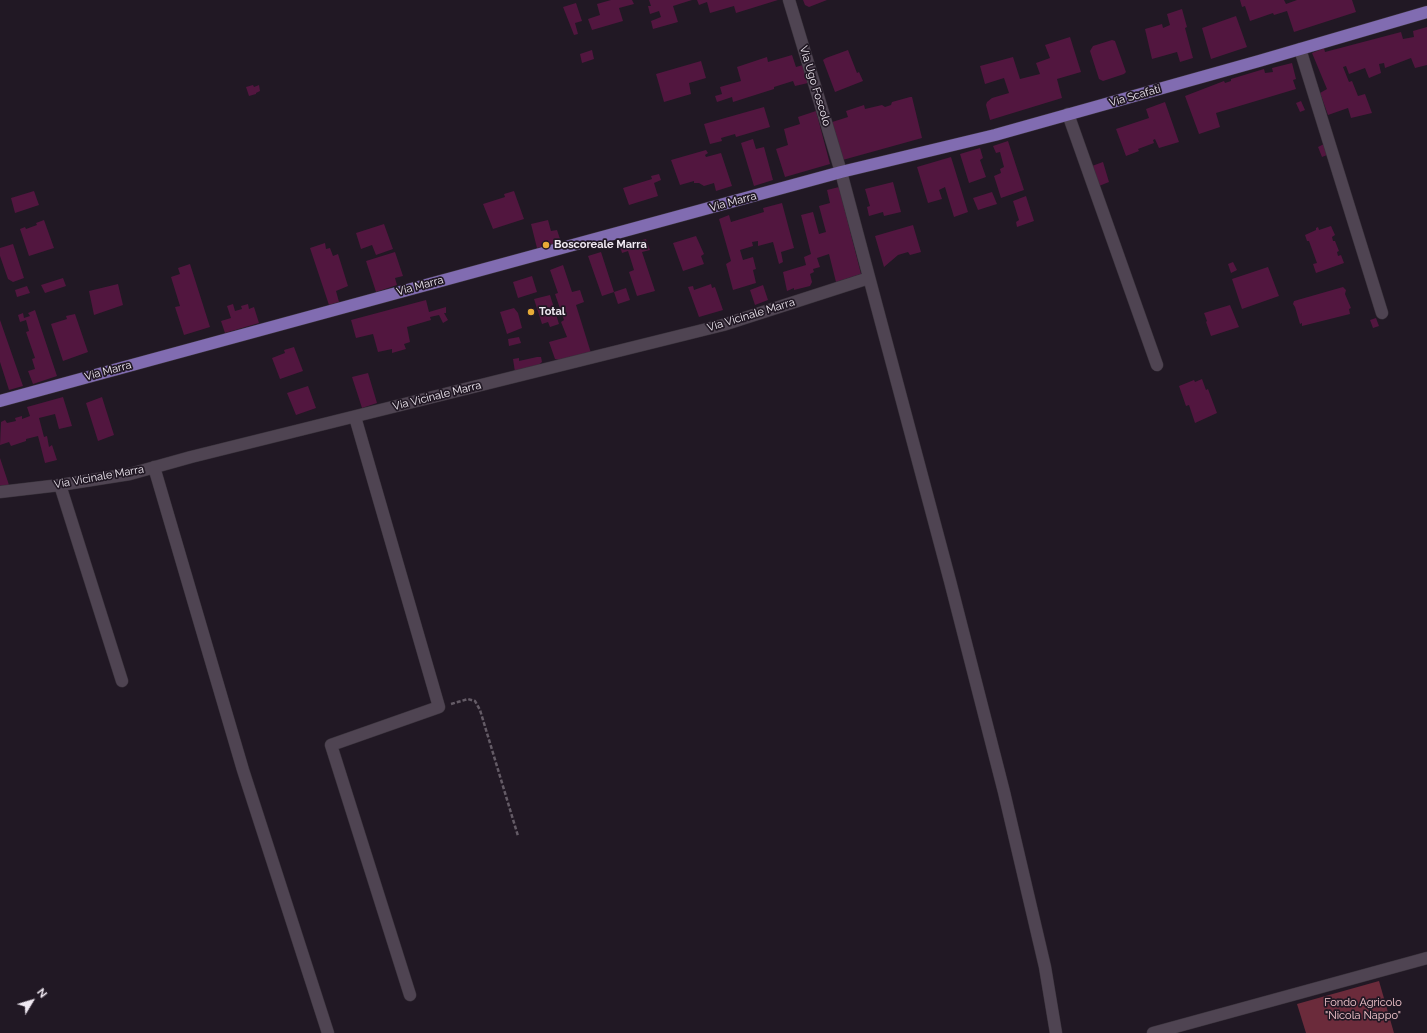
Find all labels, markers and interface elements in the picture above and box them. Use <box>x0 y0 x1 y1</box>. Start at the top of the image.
street label: Via Ugo Foscolo <box>797 44 833 128</box>
street label: Via Scafati <box>1108 82 1162 110</box>
street label: Via Marra <box>708 189 758 215</box>
place label: Boscoreale Marra <box>554 238 647 252</box>
marker: Boscoreale Marra <box>541 240 551 250</box>
street label: Via Marra <box>395 273 445 299</box>
street label: Via Vicinale Marra <box>706 295 796 335</box>
place label: Total <box>539 305 565 319</box>
marker: Total <box>526 307 536 317</box>
street label: Via Marra <box>83 358 133 384</box>
street label: Via Vicinale Marra <box>391 379 483 413</box>
street label: Via Vicinale Marra <box>53 463 145 491</box>
north arrow <box>12 981 52 1021</box>
text: N <box>34 986 50 1001</box>
park label: Fondo Agricolo "Nicola Nappo" <box>1324 996 1402 1022</box>

